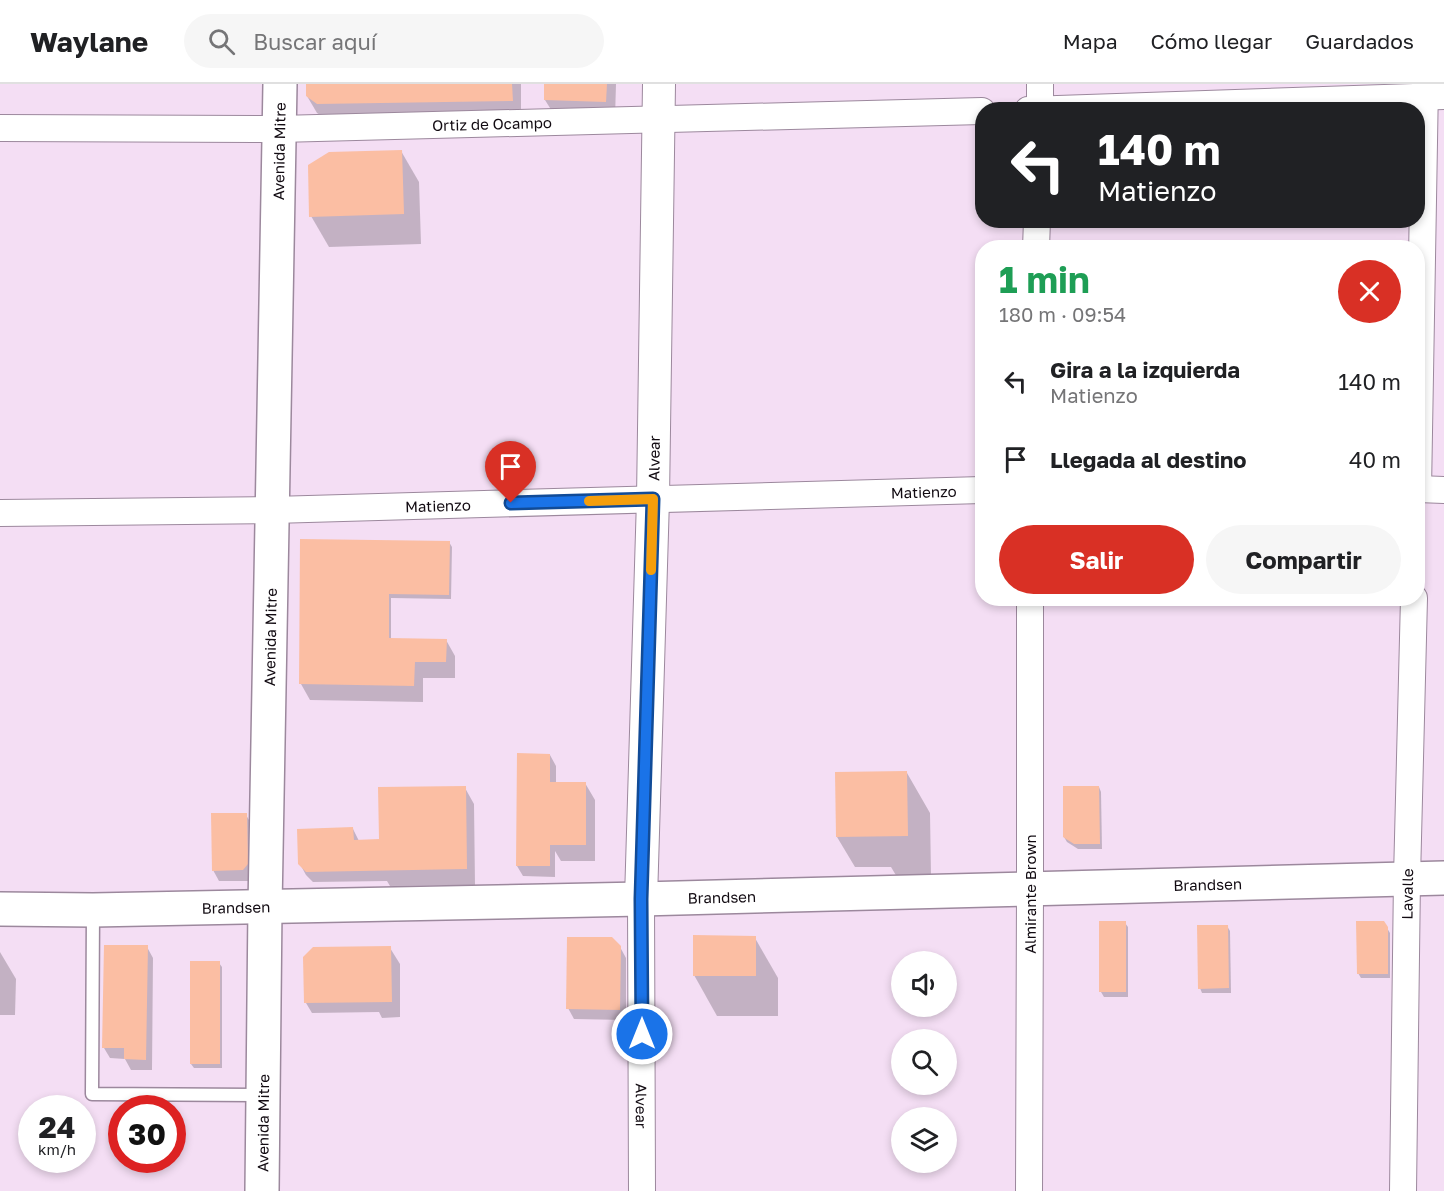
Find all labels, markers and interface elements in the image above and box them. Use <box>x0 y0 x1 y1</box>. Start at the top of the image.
search box <box>184 14 604 68</box>
text: Waylane <box>30 25 148 58</box>
icon: search <box>205 25 238 58</box>
text: Buscar aquí <box>253 28 377 55</box>
text: Mapa <box>1063 28 1118 54</box>
text: Cómo llegar <box>1151 28 1272 54</box>
text: Guardados <box>1305 28 1414 54</box>
street label: Avenida Mitre <box>269 102 289 200</box>
street label: Ortiz de Ocampo <box>432 113 552 134</box>
text: 140 m <box>1098 124 1220 174</box>
icon: left <box>999 126 1077 204</box>
text: Matienzo <box>1098 175 1216 207</box>
text: 1 min <box>999 258 1090 301</box>
button: close <box>1338 260 1401 323</box>
text: 180 m · 09:54 <box>999 302 1126 326</box>
text: Gira a la izquierda <box>1050 356 1240 383</box>
icon: left <box>999 365 1032 398</box>
text: 140 m <box>1338 368 1401 395</box>
text: Matienzo <box>1050 383 1138 407</box>
street label: Alvear <box>644 435 663 481</box>
pin <box>485 441 536 503</box>
icon: arrive <box>999 443 1032 476</box>
text: Llegada al destino <box>1050 446 1247 473</box>
text: 40 m <box>1349 446 1401 473</box>
icon: arrive <box>494 450 527 483</box>
street label: Matienzo <box>891 482 957 502</box>
street label: Matienzo <box>405 495 471 515</box>
button: Salir <box>999 525 1194 594</box>
button: Compartir <box>1206 525 1401 594</box>
street label: Avenida Mitre <box>260 588 280 686</box>
street label: Almirante Brown <box>1021 834 1039 954</box>
street label: Lavalle <box>1397 868 1416 920</box>
street label: Brandsen <box>1173 874 1242 894</box>
street label: Brandsen <box>687 887 756 907</box>
street label: Brandsen <box>201 897 270 917</box>
map controls <box>891 951 957 1173</box>
button: sound <box>891 951 957 1017</box>
position arrow <box>610 1002 674 1066</box>
button: search <box>891 1029 957 1095</box>
street label: Avenida Mitre <box>253 1074 272 1172</box>
street label: Alvear <box>633 1083 651 1129</box>
speed limit sign: 30 <box>108 1095 186 1173</box>
button: layers <box>891 1107 957 1173</box>
text: 24 <box>38 1109 76 1145</box>
text: km/h <box>38 1140 76 1158</box>

